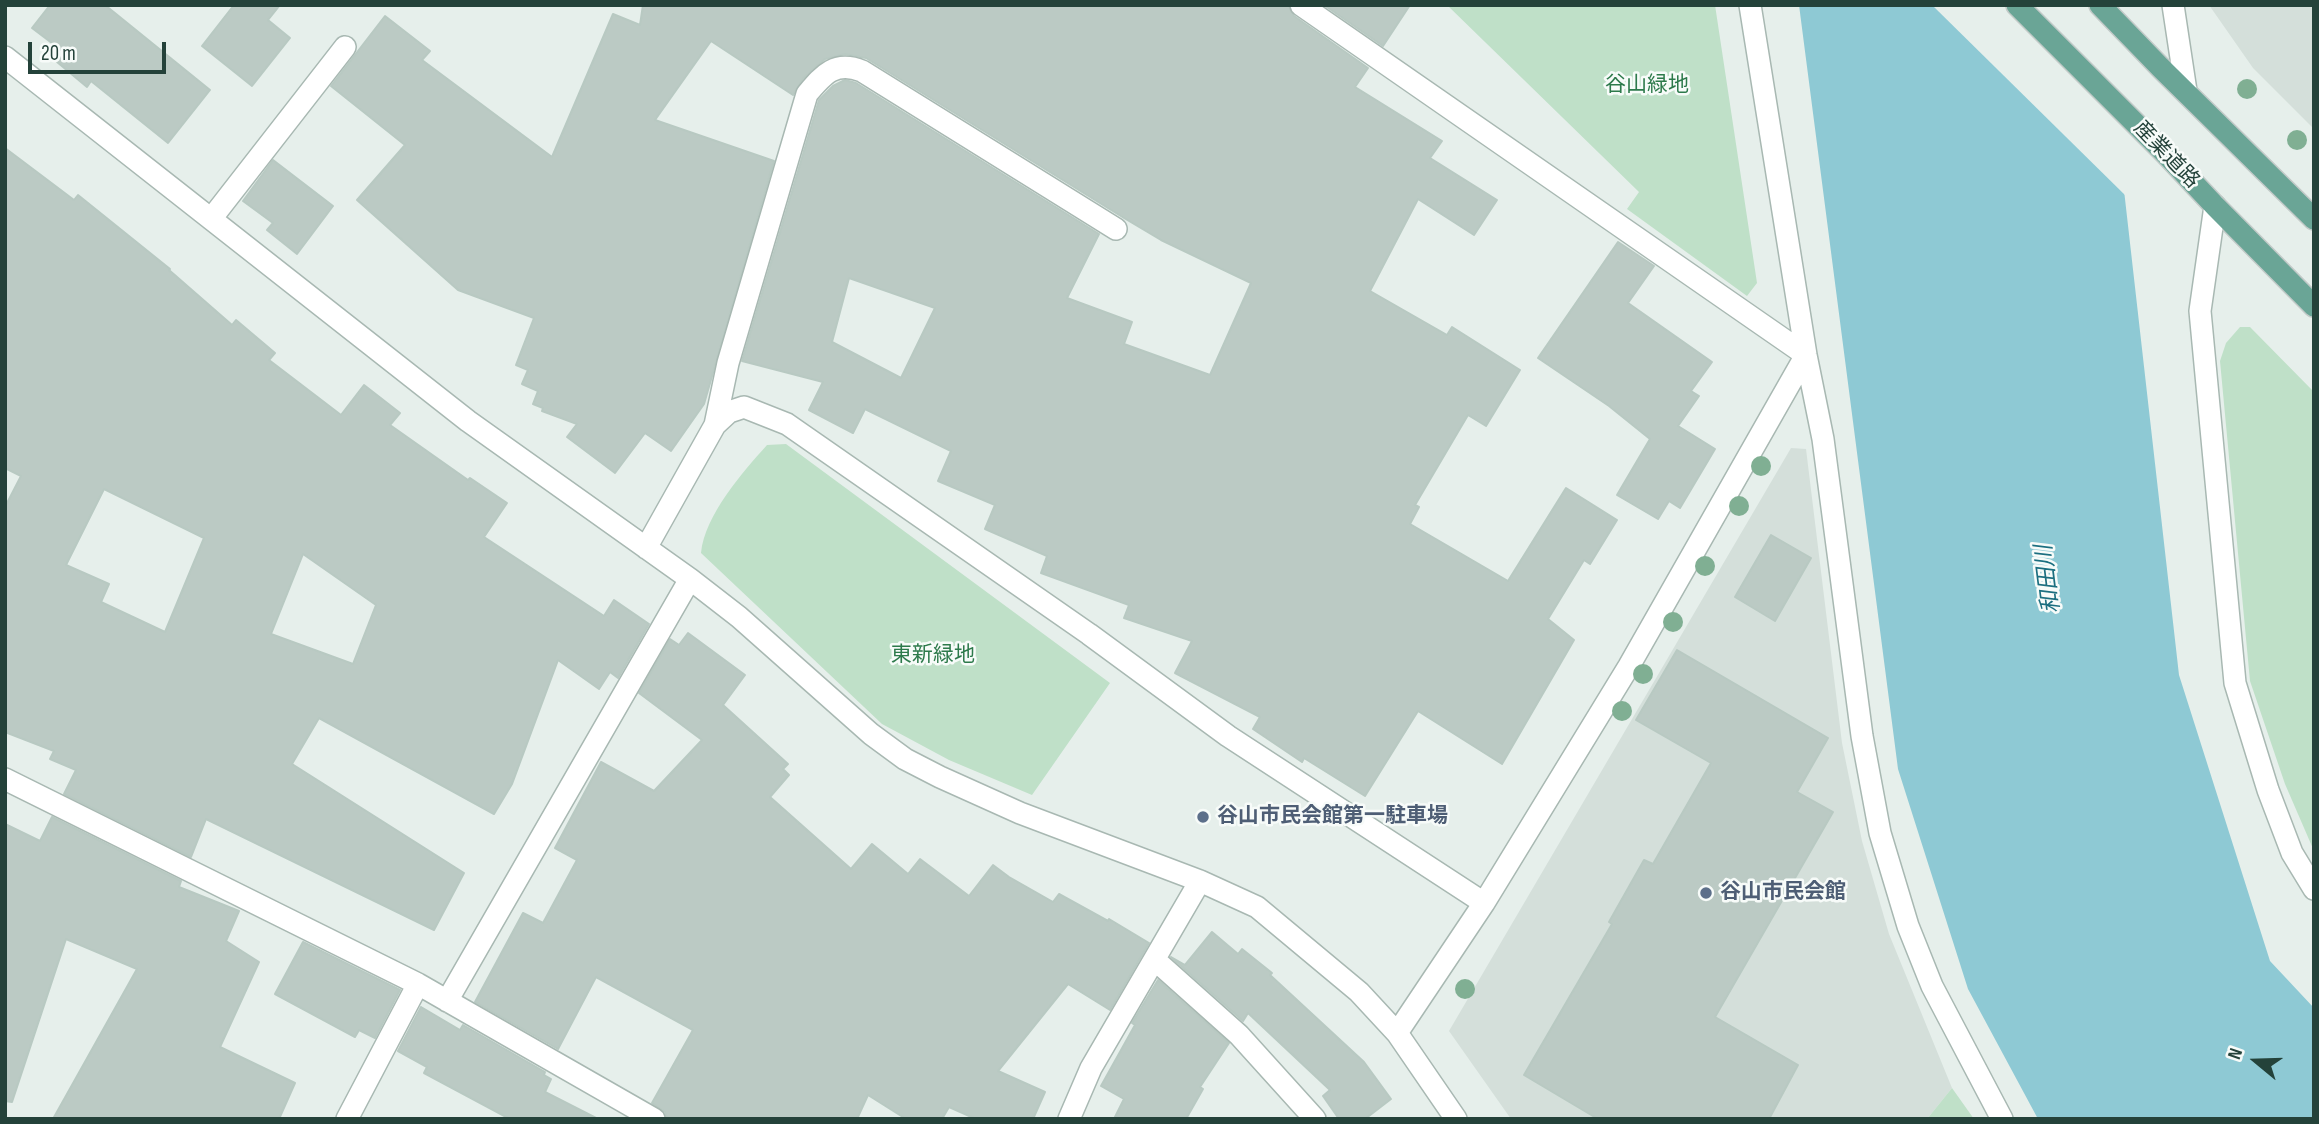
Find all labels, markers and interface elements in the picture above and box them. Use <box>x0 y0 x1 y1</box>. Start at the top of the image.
scale bar <box>32 28 170 72</box>
text: 20 m <box>41 41 76 66</box>
park label: 谷山緑地 <box>1605 73 1689 99</box>
street label: 産業道路 <box>2128 116 2204 194</box>
water label: 和田川 <box>2031 543 2067 615</box>
park label: 東新緑地 <box>891 643 975 669</box>
place label: 谷山市民会館第一駐車場 <box>1217 804 1448 830</box>
marker: 谷山市民会館第一駐車場 <box>1195 809 1211 825</box>
place label: 谷山市民会館 <box>1720 880 1846 906</box>
marker: 谷山市民会館 <box>1698 885 1714 901</box>
north arrow <box>2221 1026 2291 1096</box>
text: N <box>2223 1045 2248 1063</box>

